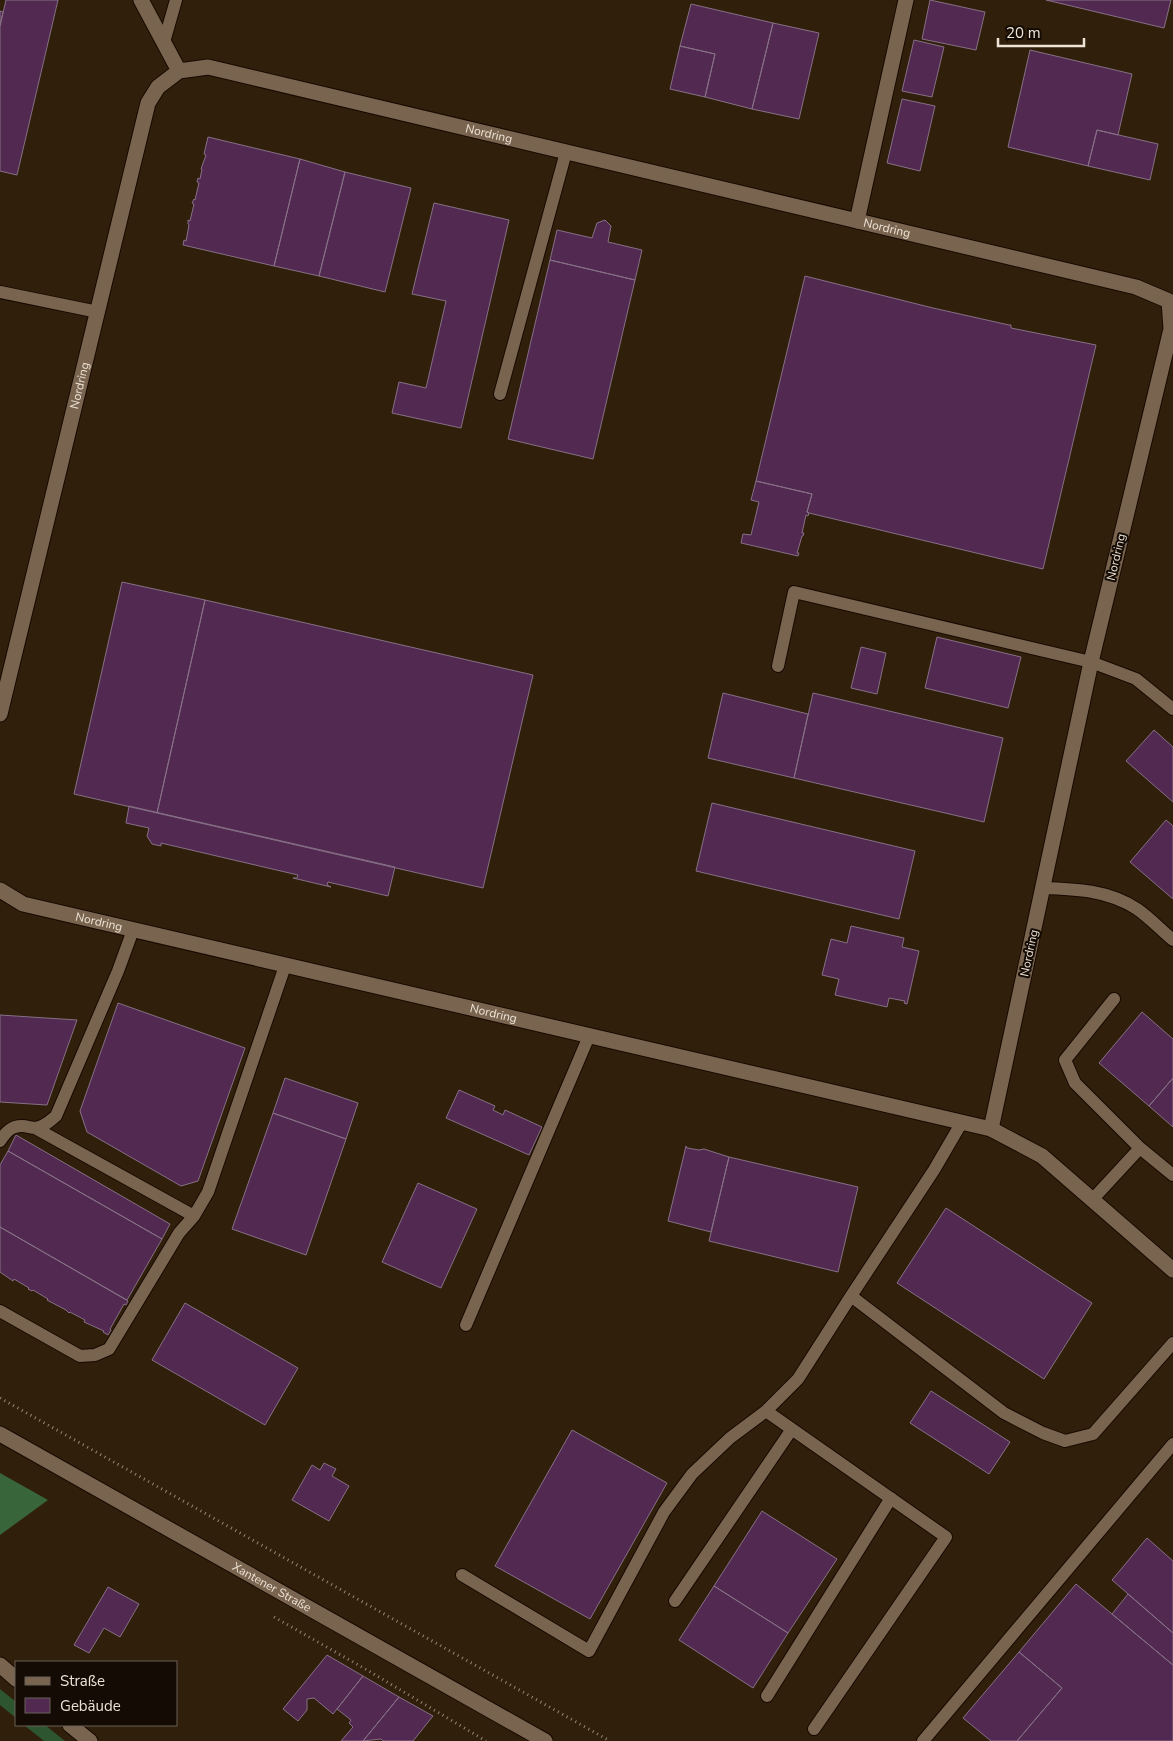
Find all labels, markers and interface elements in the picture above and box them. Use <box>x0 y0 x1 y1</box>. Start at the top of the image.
scale bar <box>998 15 1084 47</box>
text: 20 m <box>1006 23 1041 43</box>
street label: Nordring <box>464 120 514 147</box>
street label: Nordring <box>862 215 912 241</box>
street label: Nordring <box>66 360 93 411</box>
street label: Nordring <box>1103 532 1129 582</box>
street label: Nordring <box>74 908 124 935</box>
street label: Nordring <box>1016 928 1042 978</box>
street label: Nordring <box>468 1000 519 1027</box>
street label: Xantener Straße <box>230 1559 314 1616</box>
legend <box>15 1661 178 1726</box>
text: Straße <box>60 1671 105 1691</box>
text: Gebäude <box>60 1696 121 1716</box>

